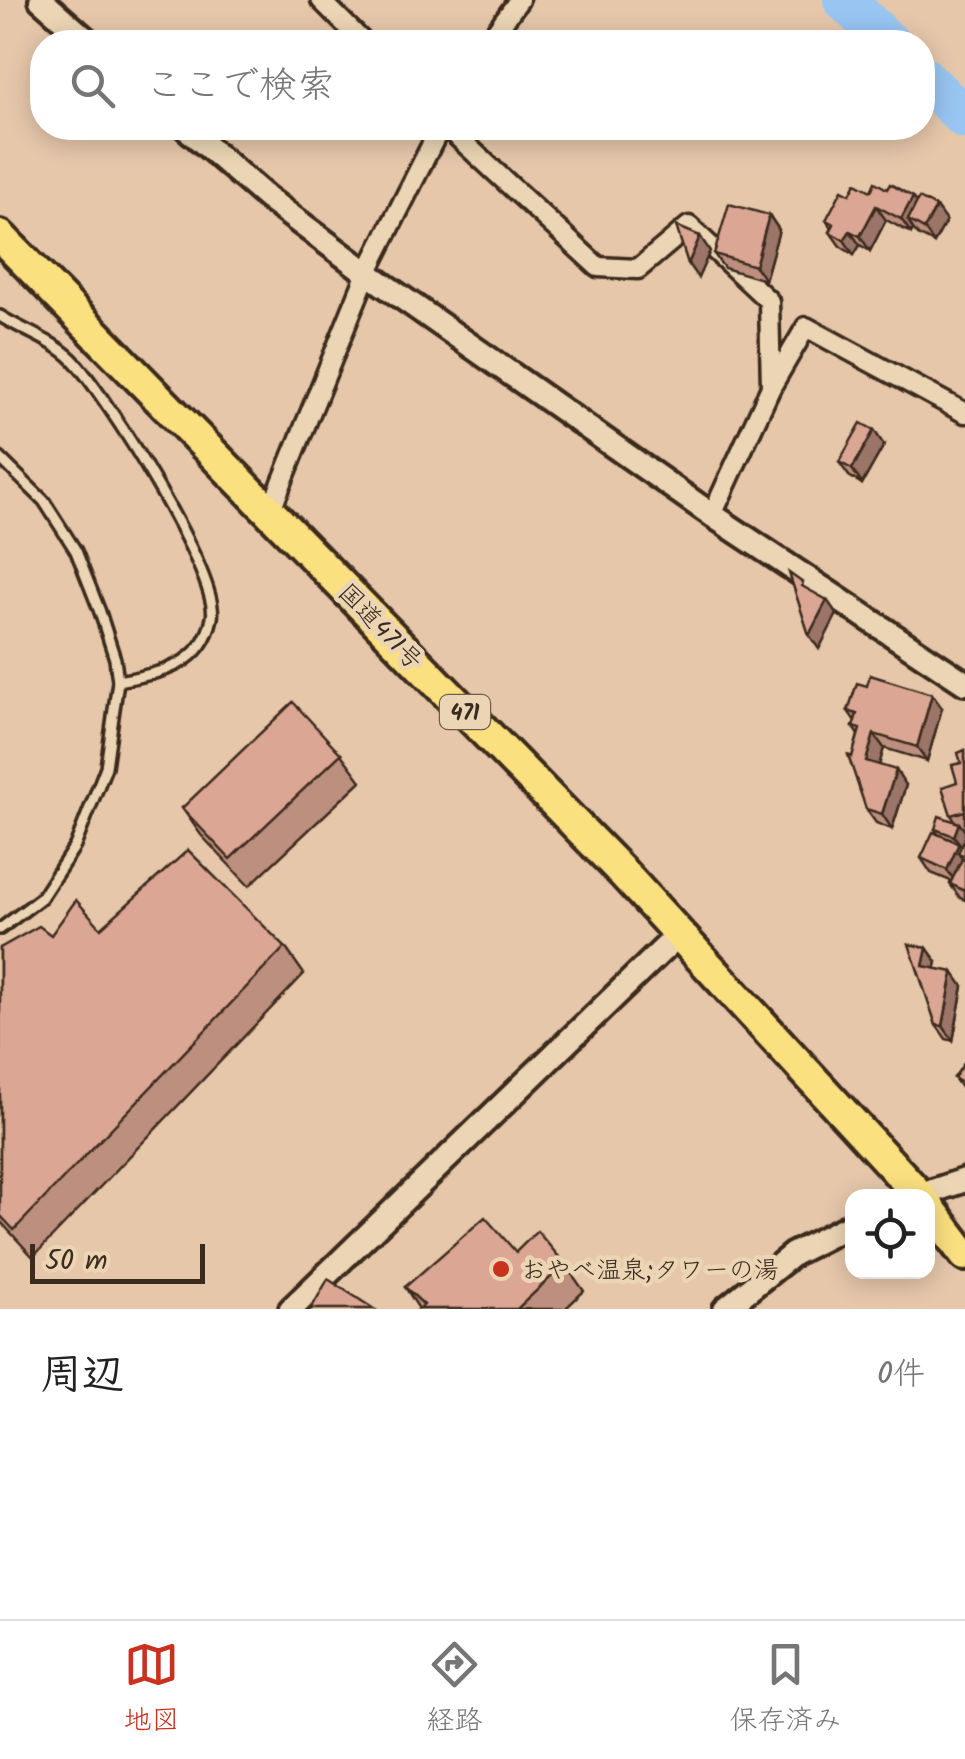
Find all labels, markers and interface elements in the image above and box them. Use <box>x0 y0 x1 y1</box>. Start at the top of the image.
search box <box>30 30 935 140</box>
text: ここで検索 <box>145 57 335 117</box>
icon: search <box>65 58 120 113</box>
street label: 国道471号 <box>328 575 432 680</box>
road number: 471 <box>440 695 490 729</box>
map controls <box>845 1189 935 1279</box>
button: locate <box>845 1189 935 1279</box>
scale bar <box>30 1239 205 1284</box>
text: 50 m <box>45 1239 108 1284</box>
place label: おやべ温泉;タワーの湯 <box>521 1251 779 1291</box>
marker: おやべ温泉;タワーの湯 <box>490 1258 512 1280</box>
text: 周辺 <box>40 1343 124 1410</box>
text: 0件 <box>877 1350 925 1401</box>
tab: 地図 <box>123 1637 180 1744</box>
tab: 経路 <box>426 1637 483 1744</box>
tab: 保存済み <box>729 1637 842 1744</box>

